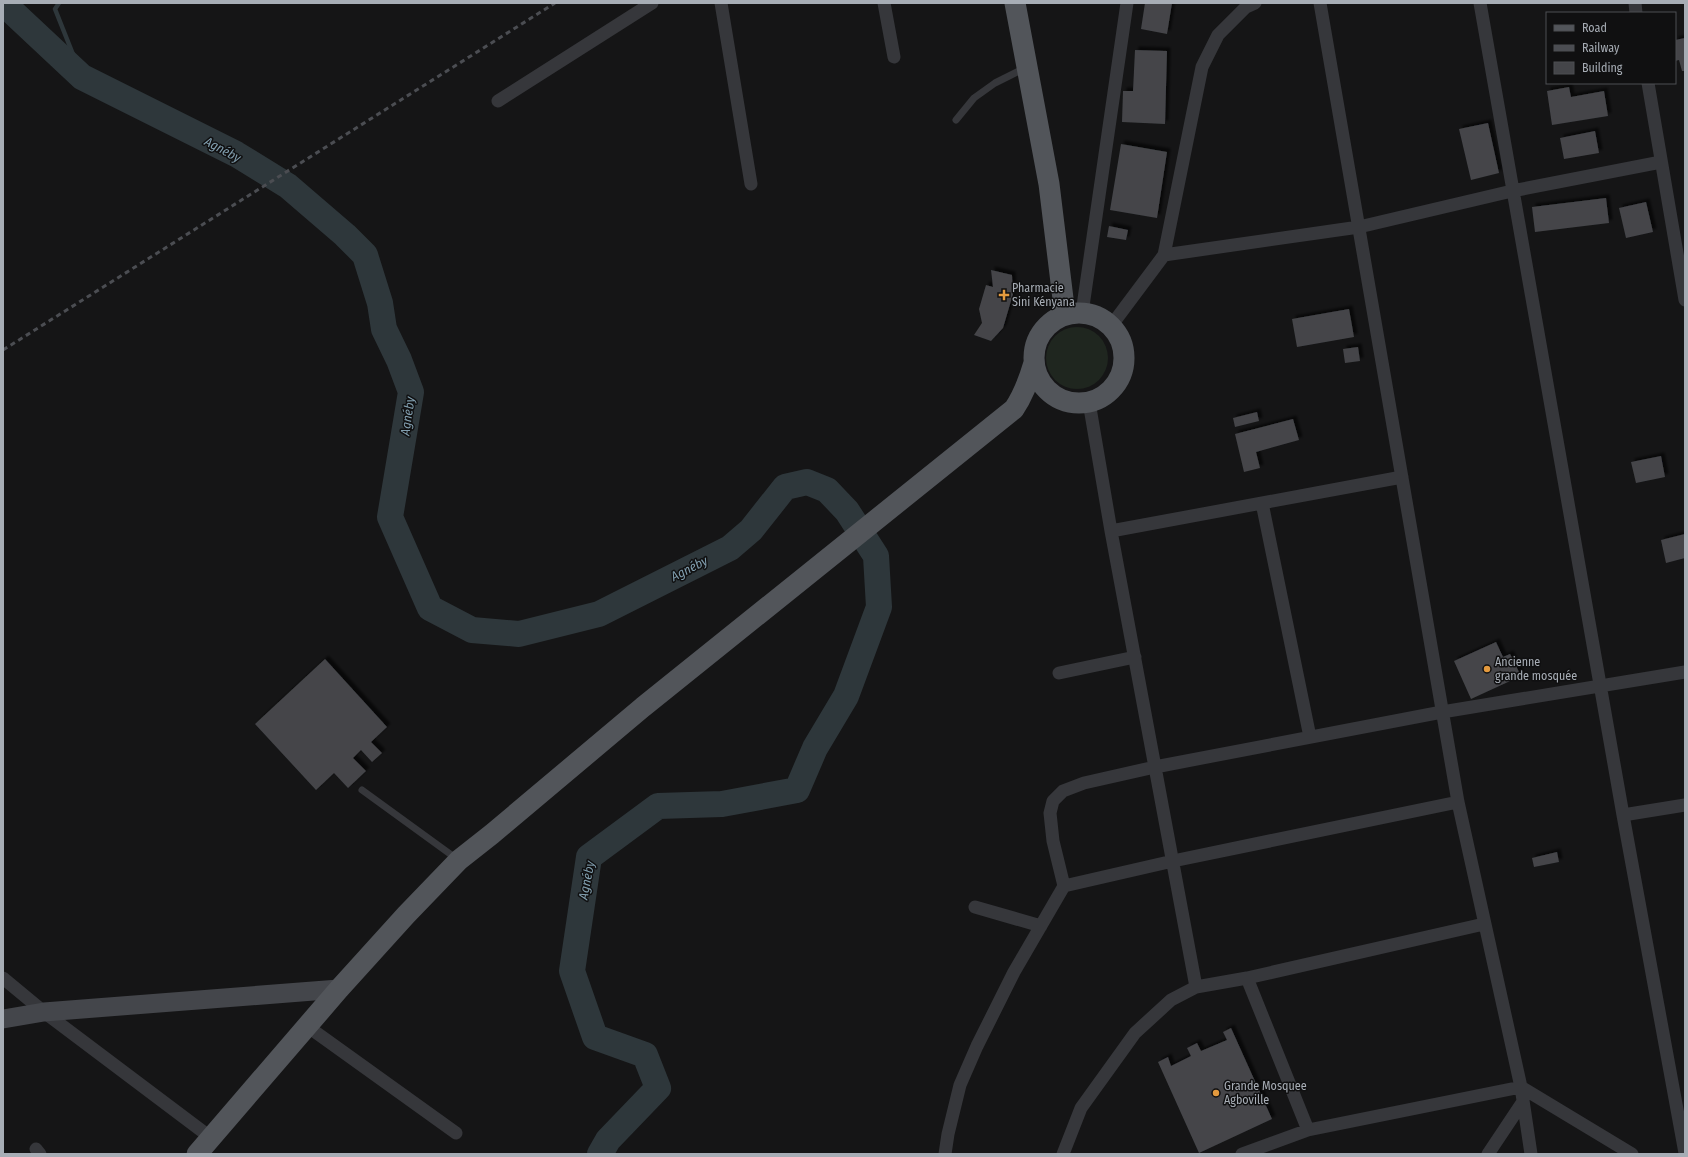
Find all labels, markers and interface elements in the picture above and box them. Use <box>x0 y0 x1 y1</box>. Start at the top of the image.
legend <box>1546 12 1676 84</box>
text: Road <box>1582 21 1607 35</box>
text: Railway <box>1582 41 1620 55</box>
text: Building <box>1582 61 1623 75</box>
water label: Agnéby <box>201 133 245 166</box>
place label: Pharmacie Sini Kényana <box>1012 281 1075 309</box>
marker: Pharmacie Sini Kényana <box>999 290 1009 300</box>
water label: Agnéby <box>397 394 418 437</box>
water label: Agnéby <box>668 552 711 584</box>
place label: Ancienne grande mosquée <box>1495 655 1577 683</box>
marker: Ancienne grande mosquée <box>1482 664 1492 674</box>
water label: Agnéby <box>575 858 598 902</box>
place label: Grande Mosquee Agboville <box>1224 1079 1307 1107</box>
marker: Grande Mosquee Agboville <box>1211 1088 1221 1098</box>

